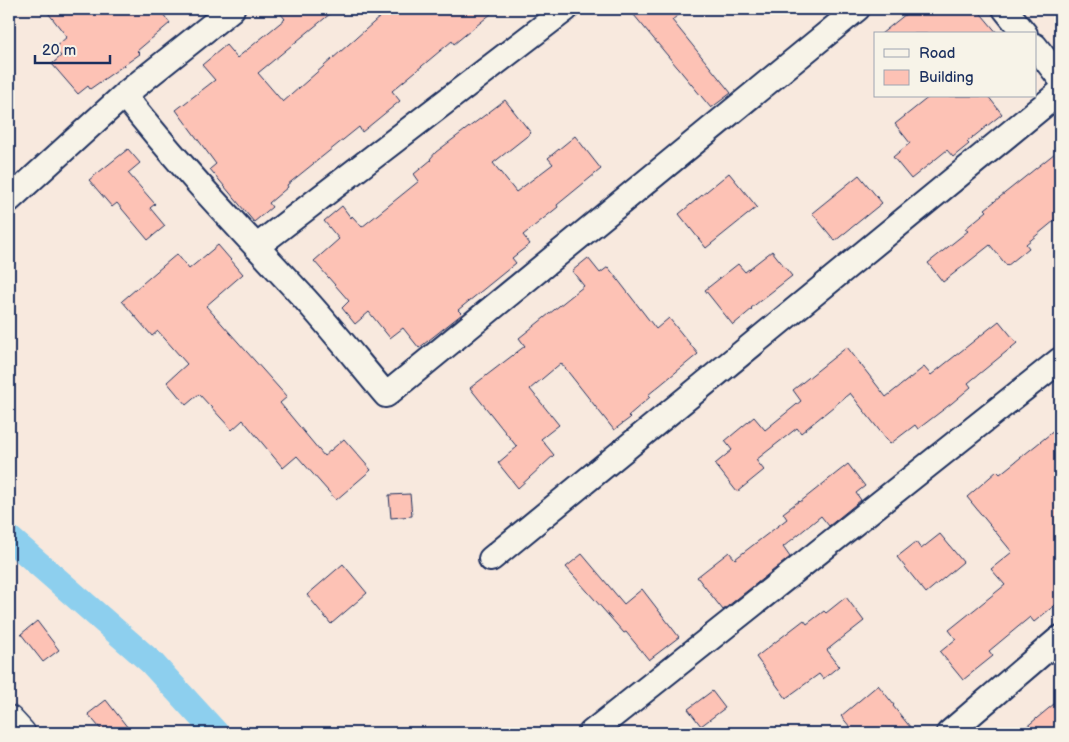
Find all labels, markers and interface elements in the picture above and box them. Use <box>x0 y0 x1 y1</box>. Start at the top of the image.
scale bar <box>35 32 110 64</box>
legend <box>874 32 1036 98</box>
text: 20 m <box>42 41 76 60</box>
text: Road <box>919 44 955 63</box>
text: Building <box>919 68 974 87</box>

